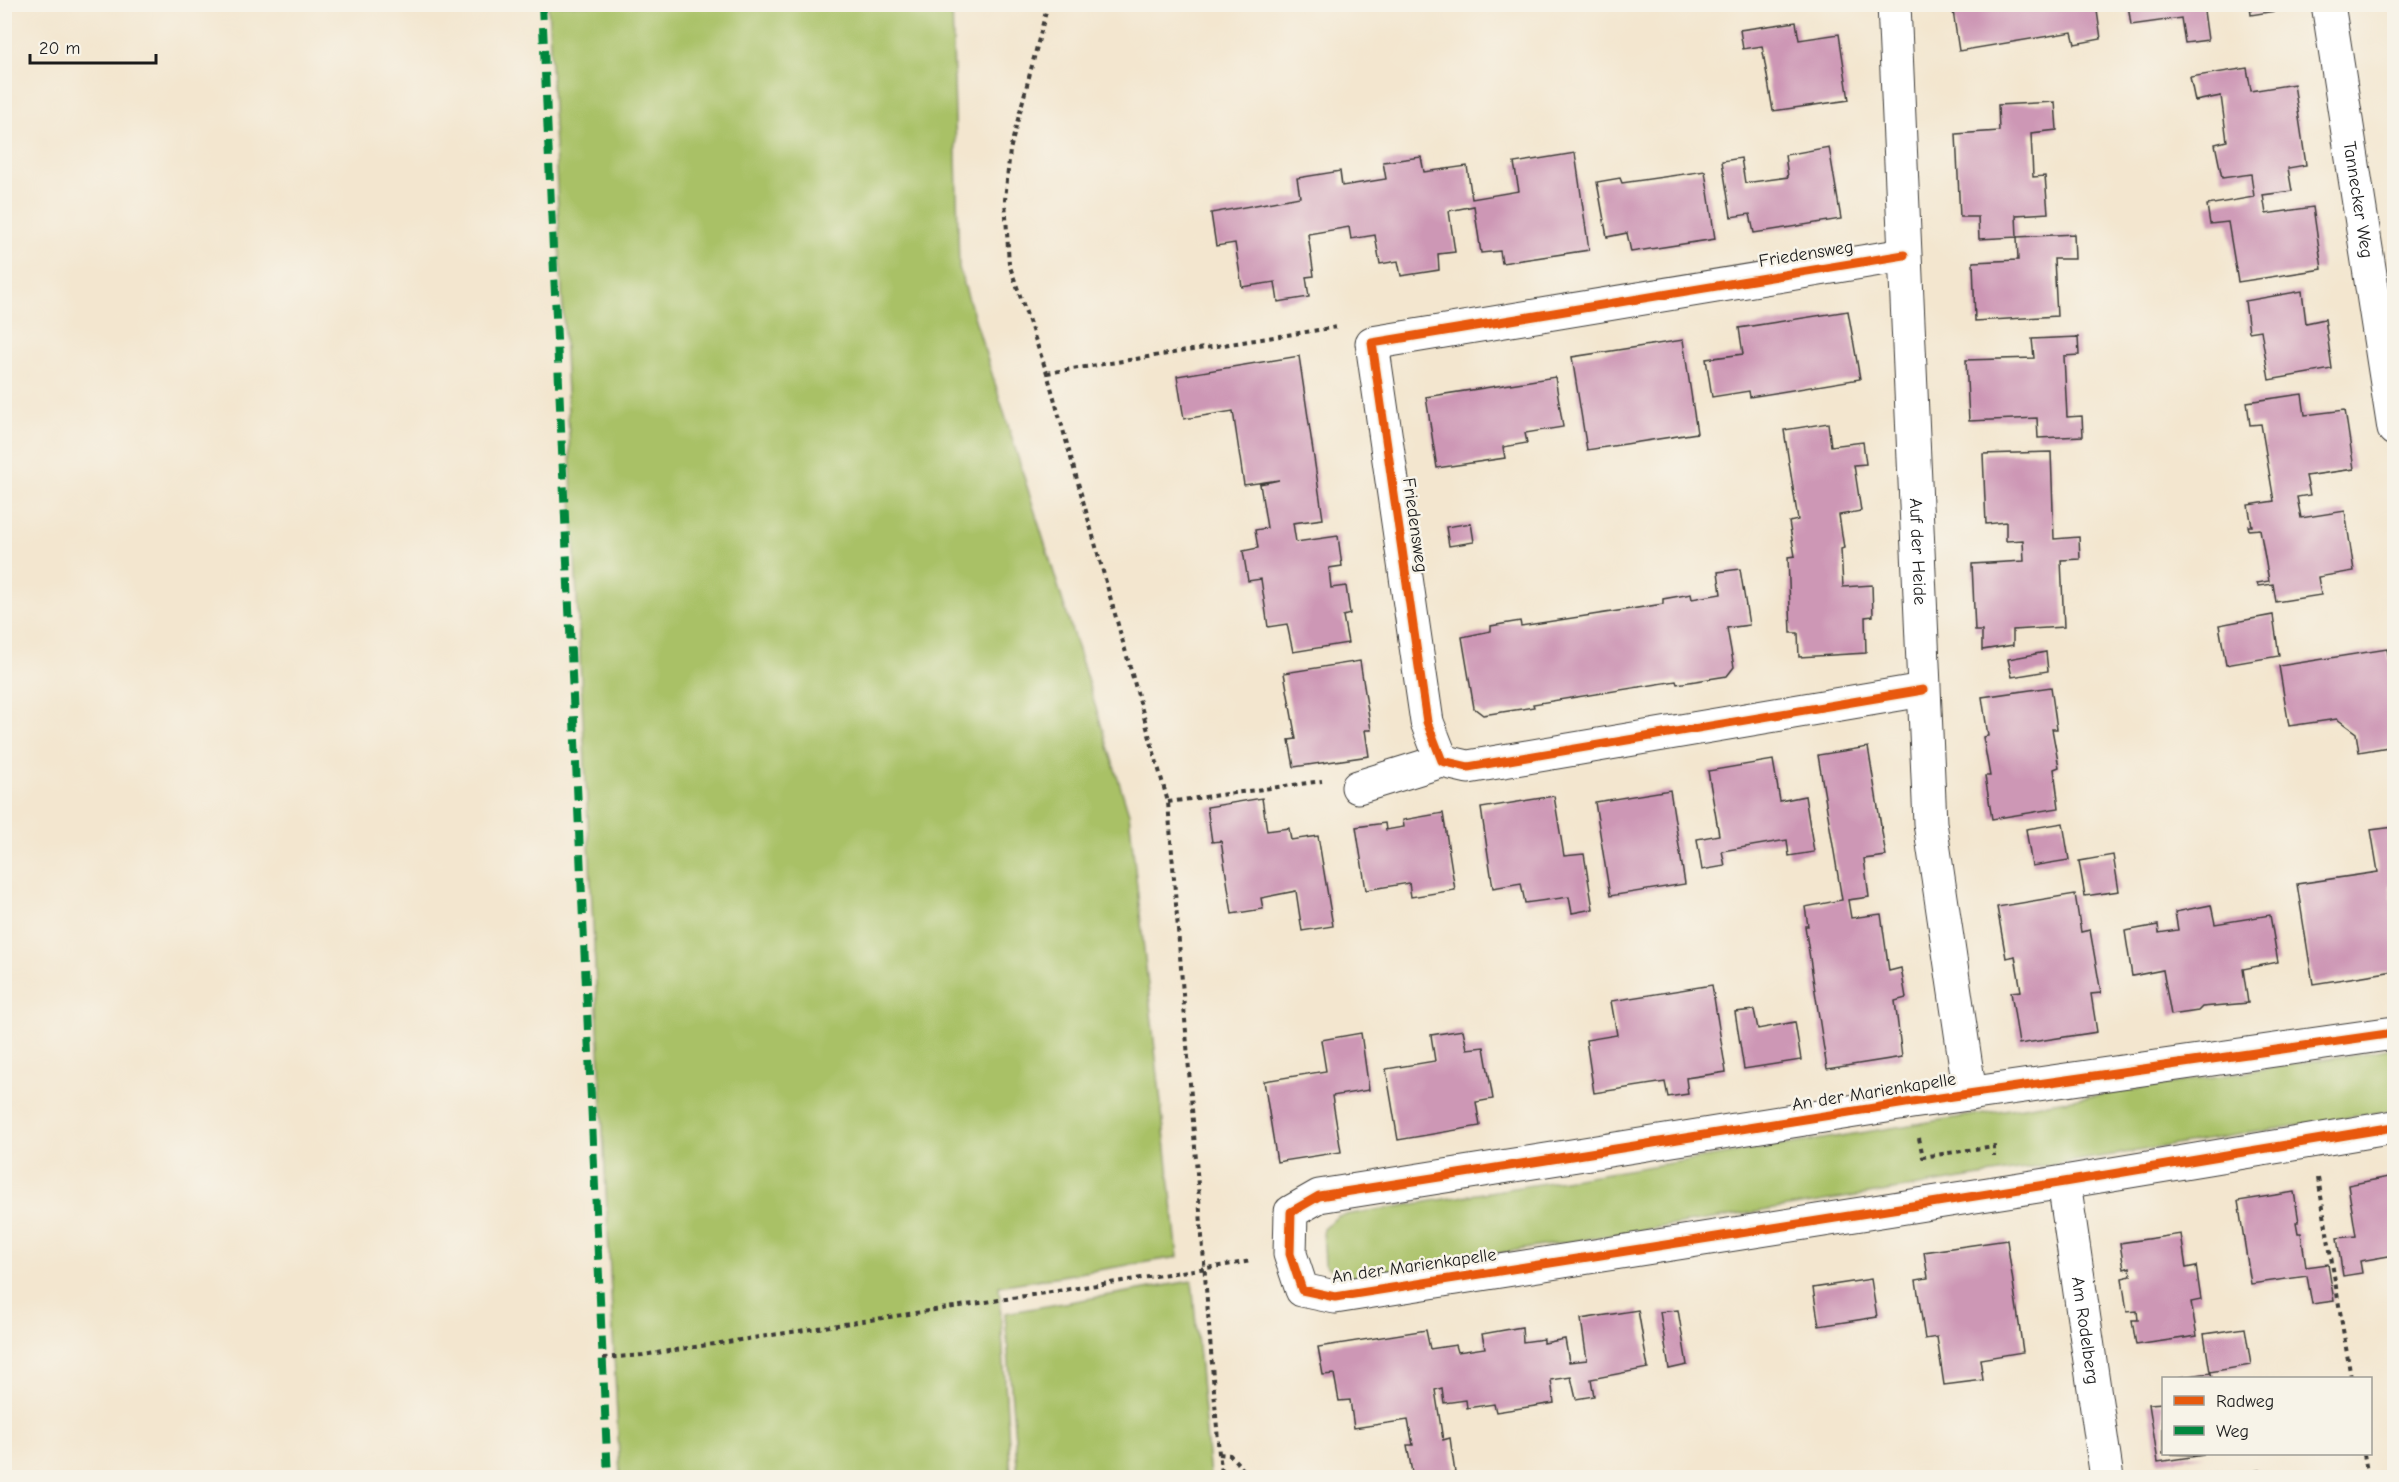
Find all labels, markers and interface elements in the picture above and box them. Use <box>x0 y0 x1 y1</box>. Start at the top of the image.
scale bar <box>30 27 156 65</box>
text: 20 m <box>39 38 80 59</box>
street label: Tannecker Weg <box>2339 140 2378 260</box>
street label: Friedensweg <box>1757 236 1855 272</box>
street label: Friedensweg <box>1398 476 1432 574</box>
street label: Auf der Heide <box>1905 497 1931 605</box>
street label: An der Marienkapelle <box>1790 1069 1958 1115</box>
street label: An der Marienkapelle <box>1330 1244 1498 1288</box>
street label: Am Rodelberg <box>2067 1275 2104 1386</box>
legend <box>2162 1377 2372 1455</box>
text: Radweg <box>2216 1391 2274 1412</box>
text: Weg <box>2216 1421 2249 1442</box>

